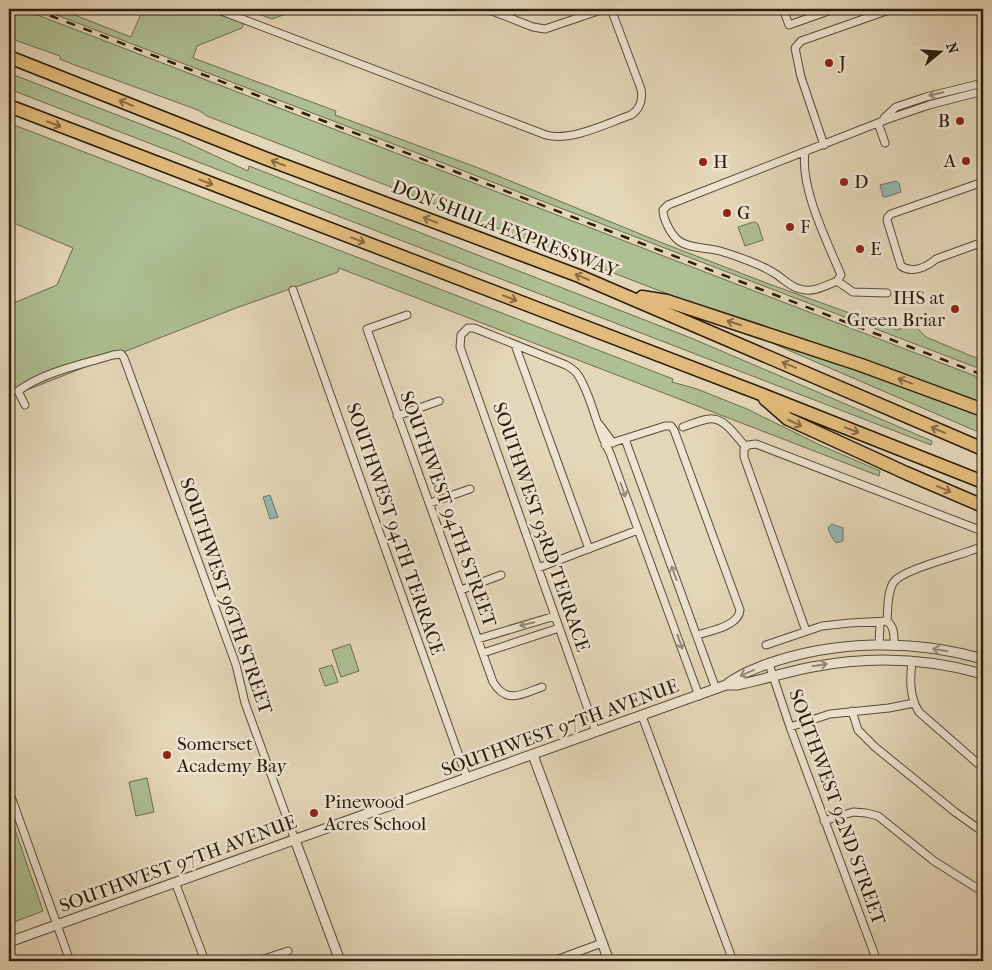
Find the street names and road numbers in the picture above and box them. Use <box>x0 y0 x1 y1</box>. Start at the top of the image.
street label: DON SHULA EXPRESSWAY <box>389 176 622 283</box>
street label: SOUTHWEST 94TH STREET <box>395 388 501 630</box>
street label: SOUTHWEST 93RD TERRACE <box>488 399 594 655</box>
street label: SOUTHWEST 94TH TERRACE <box>341 400 449 658</box>
street label: SOUTHWEST 96TH STREET <box>175 475 277 717</box>
street label: SOUTHWEST 97TH AVENUE <box>438 675 682 781</box>
street label: SOUTHWEST 92ND STREET <box>784 686 890 928</box>
street label: SOUTHWEST 97TH AVENUE <box>56 811 300 917</box>

